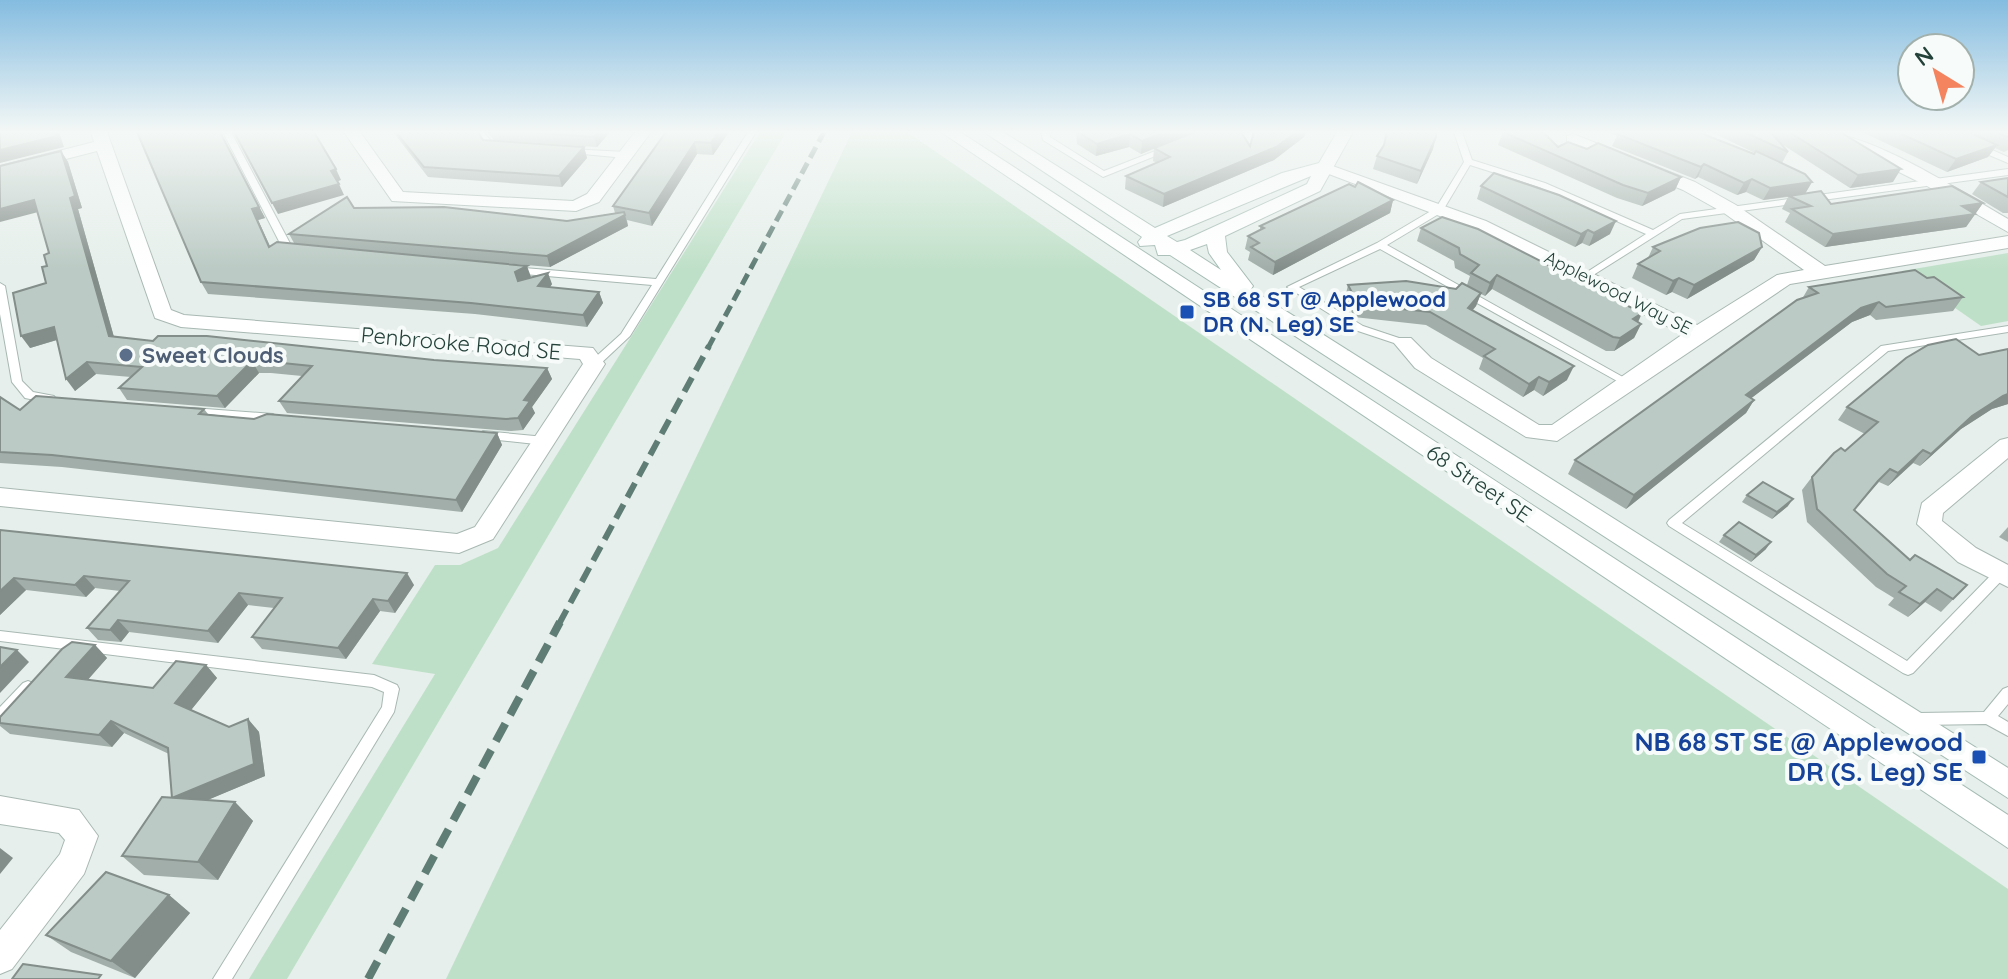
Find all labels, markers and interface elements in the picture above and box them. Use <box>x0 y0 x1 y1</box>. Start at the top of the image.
north arrow <box>1896 32 1976 112</box>
text: N <box>1909 40 1939 72</box>
street label: Applewood Way SE <box>1541 245 1696 340</box>
place label: SB 68 ST @ Applewood DR (N. Leg) SE <box>1203 285 1446 338</box>
marker: SB 68 ST @ Applewood DR (N. Leg) SE <box>1178 303 1196 321</box>
street label: Penbrooke Road SE <box>360 320 562 366</box>
place label: Sweet Clouds <box>142 341 284 369</box>
marker: Sweet Clouds <box>117 346 135 364</box>
street label: 68 Street SE <box>1421 438 1537 528</box>
place label: NB 68 ST SE @ Applewood DR (S. Leg) SE <box>1634 725 1963 788</box>
marker: NB 68 ST SE @ Applewood DR (S. Leg) SE <box>1970 748 1988 766</box>

